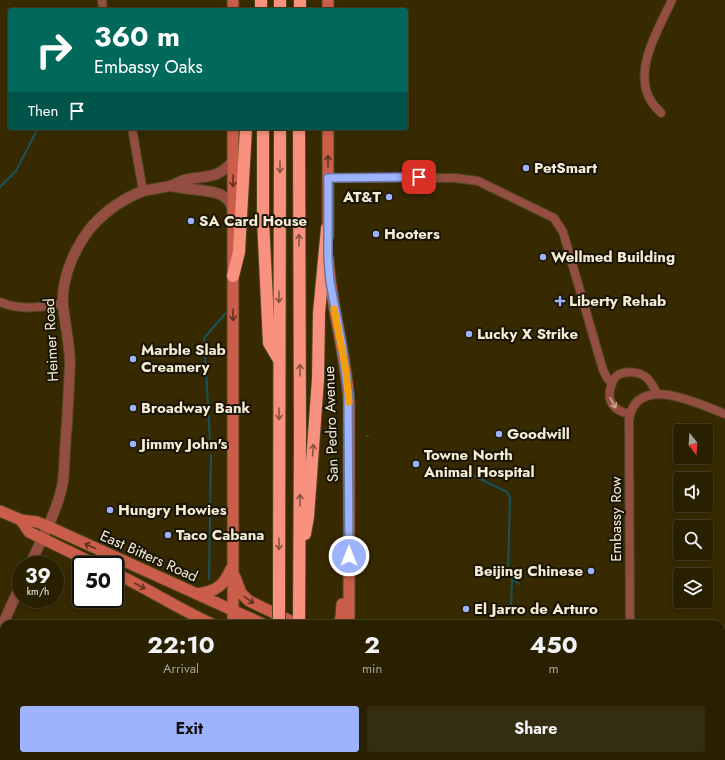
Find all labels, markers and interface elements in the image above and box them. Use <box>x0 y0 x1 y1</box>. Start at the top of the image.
text: 360 m <box>94 16 180 57</box>
icon: right <box>28 24 80 76</box>
text: Embassy Oaks <box>94 54 203 80</box>
text: Then <box>28 100 58 122</box>
icon: arrive <box>66 100 88 122</box>
one-way arrow <box>324 155 332 168</box>
place label: PetSmart <box>534 157 597 179</box>
one-way arrow <box>276 160 284 173</box>
pin <box>402 160 436 194</box>
marker: PetSmart <box>521 163 531 173</box>
icon: arrive <box>408 166 430 188</box>
one-way arrow <box>229 174 237 187</box>
place label: AT&T <box>342 186 382 208</box>
marker: AT&T <box>384 192 394 202</box>
place label: SA Card House <box>199 210 308 232</box>
marker: SA Card House <box>186 216 196 226</box>
place label: Hooters <box>384 223 440 245</box>
marker: Hooters <box>371 229 381 239</box>
one-way arrow <box>295 234 303 247</box>
place label: Wellmed Building <box>551 246 675 268</box>
marker: Wellmed Building <box>538 252 548 262</box>
one-way arrow <box>275 290 283 303</box>
place label: Liberty Rehab <box>569 290 666 312</box>
marker: Liberty Rehab <box>554 295 566 307</box>
street label: Heimer Road <box>38 298 64 382</box>
one-way arrow <box>229 308 237 321</box>
place label: Lucky X Strike <box>477 323 579 345</box>
marker: Lucky X Strike <box>464 329 474 339</box>
place label: Marble Slab Creamery <box>141 339 226 378</box>
marker: Marble Slab Creamery <box>128 354 138 364</box>
one-way arrow <box>296 364 304 377</box>
street label: San Pedro Avenue <box>318 365 344 482</box>
place label: Broadway Bank <box>141 397 251 419</box>
one-way arrow <box>610 397 617 409</box>
marker: Broadway Bank <box>128 403 138 413</box>
one-way arrow <box>275 407 283 420</box>
place label: Goodwill <box>507 423 570 445</box>
north arrow <box>673 424 713 464</box>
map controls <box>673 424 713 608</box>
marker: Goodwill <box>494 429 504 439</box>
place label: Jimmy John's <box>138 433 228 455</box>
marker: Jimmy John's <box>128 439 138 449</box>
one-way arrow <box>309 444 316 457</box>
place label: Towne North Animal Hospital <box>423 444 535 483</box>
marker: Towne North Animal Hospital <box>411 459 421 469</box>
button: sound <box>673 472 713 512</box>
street label: Embassy Row <box>605 476 627 562</box>
one-way arrow <box>296 494 303 507</box>
place label: Hungry Howies <box>118 499 227 521</box>
marker: Hungry Howies <box>105 505 115 515</box>
button: search <box>673 520 713 560</box>
place label: Taco Cabana <box>176 524 264 546</box>
street label: East Bitters Road <box>97 525 201 587</box>
marker: Taco Cabana <box>163 530 173 540</box>
position arrow <box>328 535 370 577</box>
one-way arrow <box>275 537 283 550</box>
one-way arrow <box>85 542 97 549</box>
speed limit sign: 50 <box>72 556 124 608</box>
place label: Beijing Chinese <box>474 560 583 582</box>
text: 39 <box>25 562 51 591</box>
marker: Beijing Chinese <box>586 566 596 576</box>
button: layers <box>673 568 713 608</box>
one-way arrow <box>134 583 146 590</box>
text: km/h <box>27 584 49 599</box>
one-way arrow <box>244 596 255 605</box>
place label: El Jarro de Arturo <box>474 598 598 620</box>
marker: El Jarro de Arturo <box>461 604 471 614</box>
text: 22:10 <box>147 627 215 662</box>
text: 2 <box>364 627 380 662</box>
text: 450 <box>530 627 578 662</box>
text: Arrival <box>163 659 199 678</box>
text: min <box>362 659 382 678</box>
text: m <box>549 659 559 678</box>
button: Exit <box>20 706 359 752</box>
button: Share <box>367 706 705 752</box>

